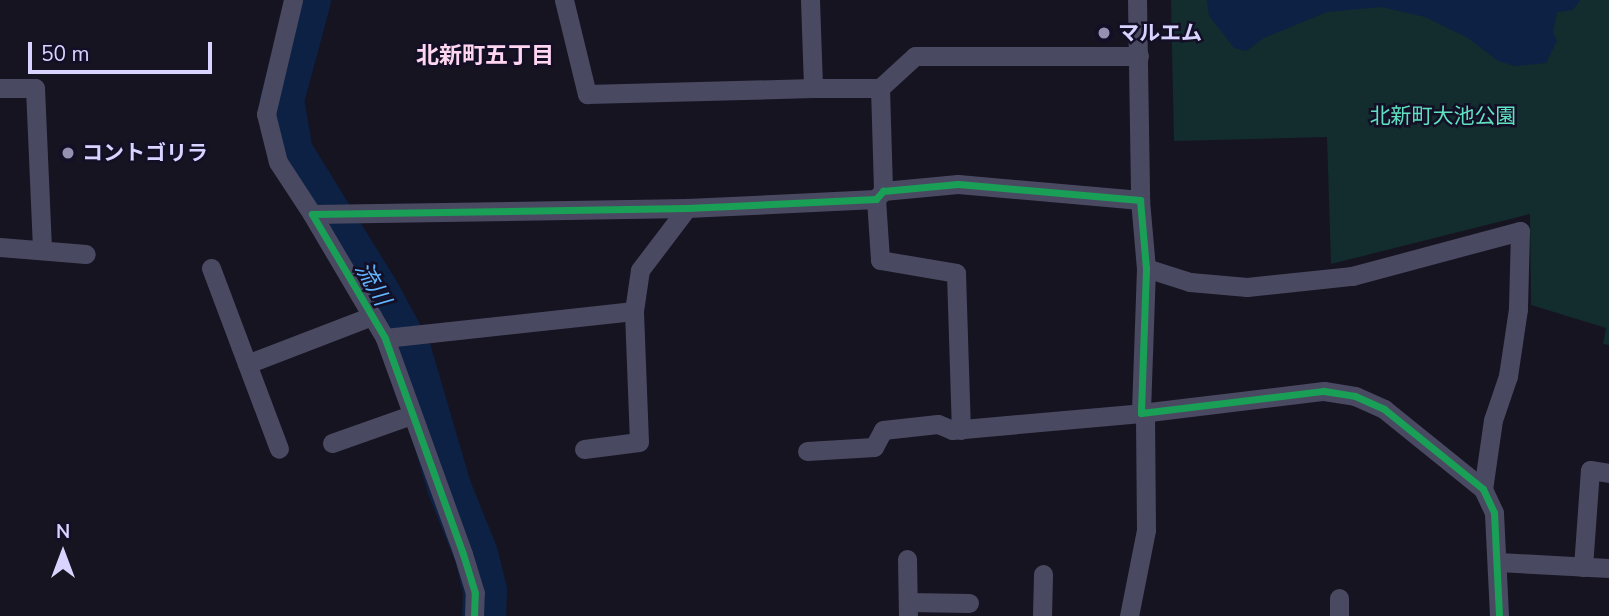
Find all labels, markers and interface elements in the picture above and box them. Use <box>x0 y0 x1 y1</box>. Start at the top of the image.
place label: マルエム <box>1118 20 1202 46</box>
marker: マルエム <box>1096 25 1112 41</box>
scale bar <box>32 28 215 72</box>
text: 50 m <box>41 40 90 68</box>
district label: 北新町五丁目 <box>416 42 554 70</box>
park label: 北新町大池公園 <box>1370 103 1516 129</box>
place label: コントゴリラ <box>82 140 208 166</box>
marker: コントゴリラ <box>60 145 76 161</box>
water label: 流川 <box>349 257 395 311</box>
north arrow <box>28 518 98 588</box>
text: N <box>56 519 70 545</box>

